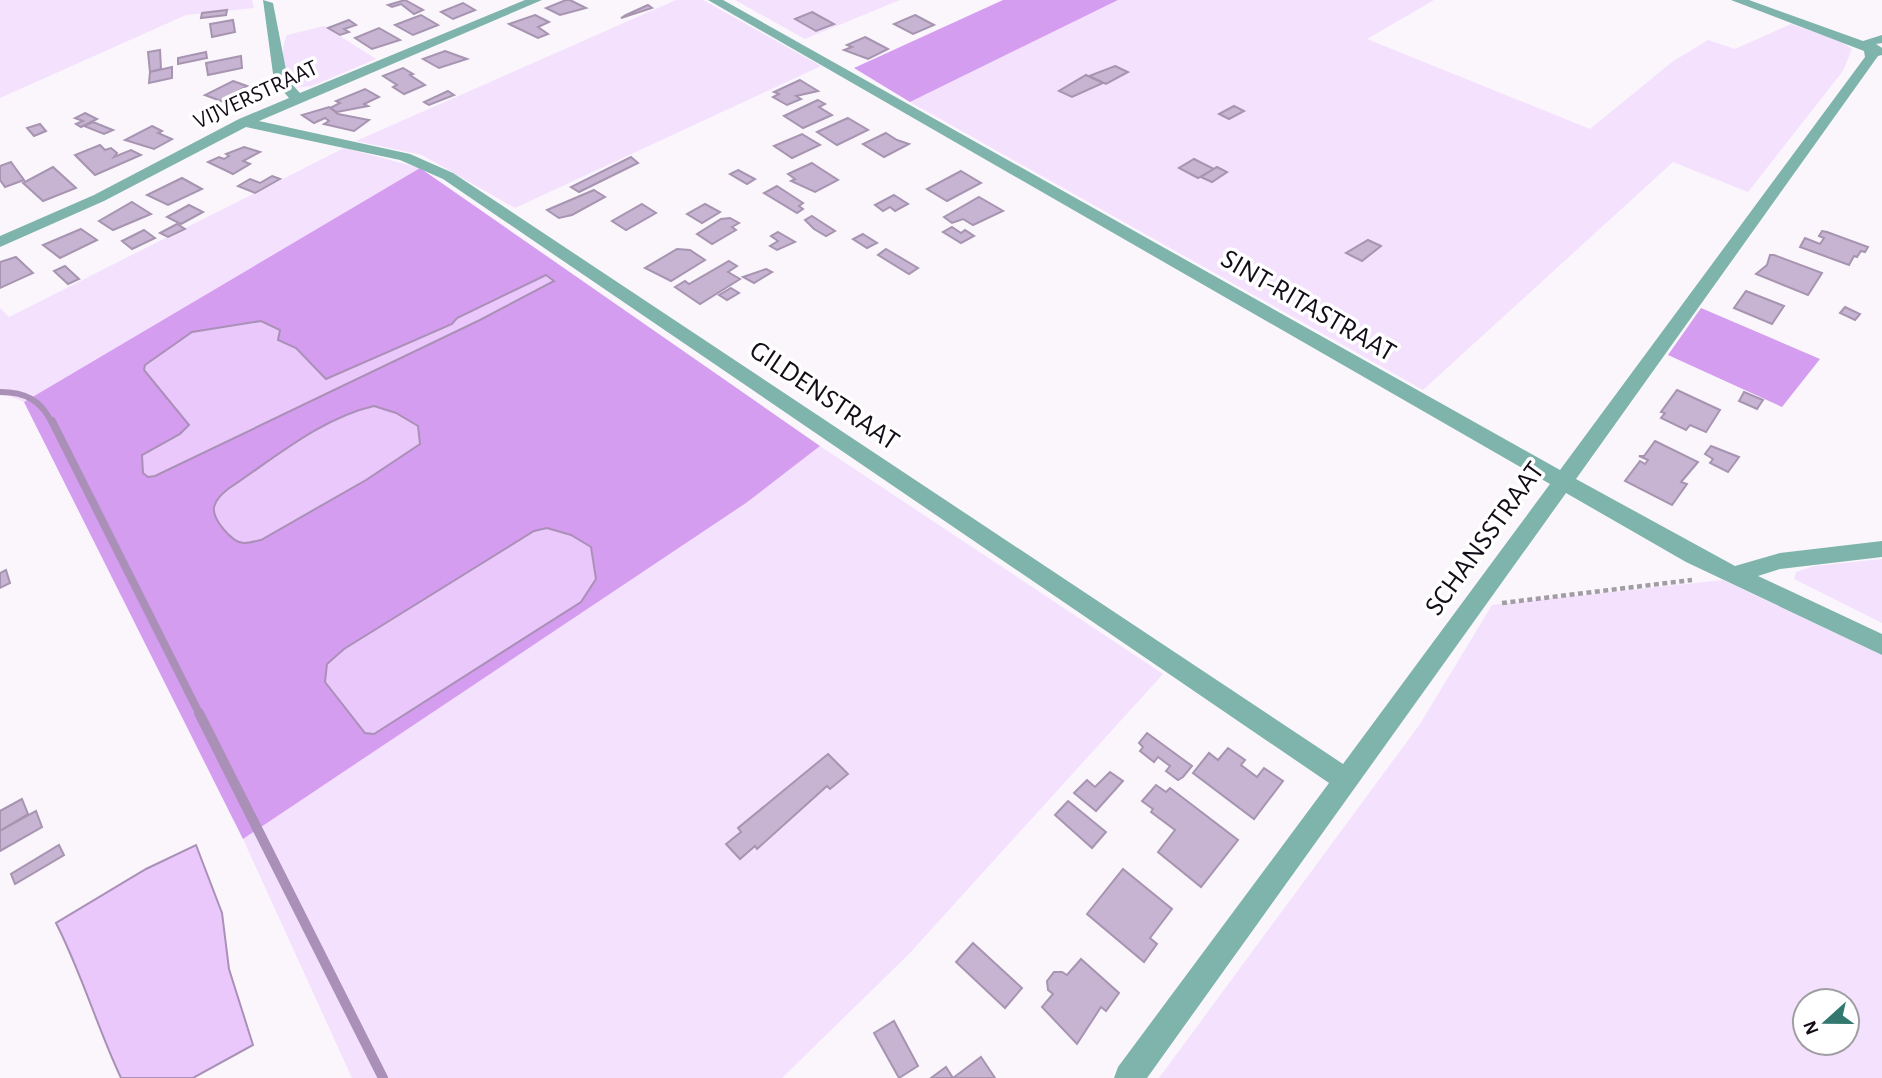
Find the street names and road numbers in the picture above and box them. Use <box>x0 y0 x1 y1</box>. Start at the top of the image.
street label: VIJVERSTRAAT <box>190 56 322 134</box>
street label: SINT-RITASTRAAT <box>1216 245 1400 367</box>
street label: GILDENSTRAAT <box>744 336 904 456</box>
street label: SCHANSSTRAAT <box>1420 457 1550 621</box>

